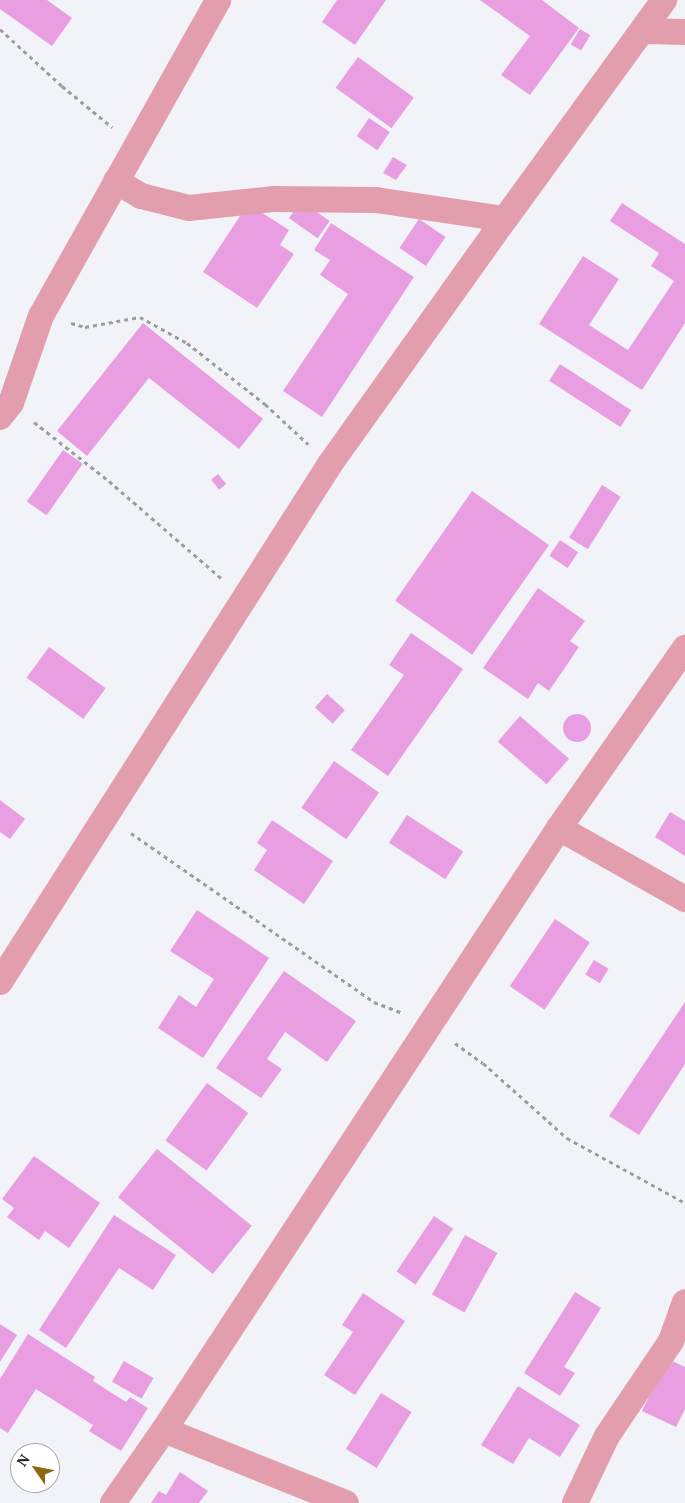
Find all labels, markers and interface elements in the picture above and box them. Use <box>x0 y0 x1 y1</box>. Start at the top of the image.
north arrow <box>10 1443 60 1493</box>
text: N <box>12 1450 34 1470</box>

